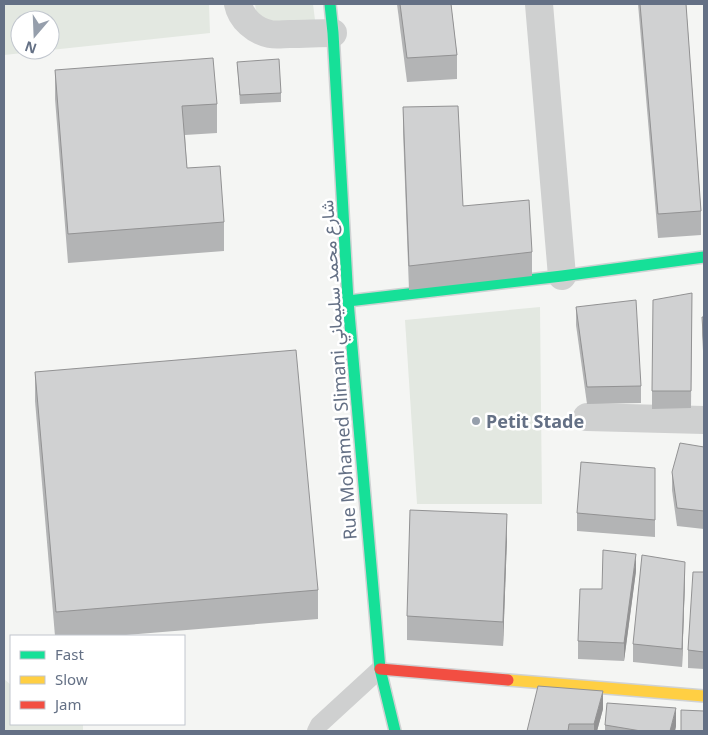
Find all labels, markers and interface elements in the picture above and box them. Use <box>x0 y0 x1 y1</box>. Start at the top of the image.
north arrow <box>10 10 60 60</box>
text: N <box>22 37 39 59</box>
street label: Rue Mohamed Slimani شارع محمد سليماني <box>314 199 366 541</box>
place label: Petit Stade <box>486 409 584 433</box>
marker: Petit Stade <box>470 415 482 427</box>
legend <box>10 635 185 725</box>
text: Fast <box>55 644 84 664</box>
text: Slow <box>55 669 88 689</box>
text: Jam <box>53 694 82 714</box>

